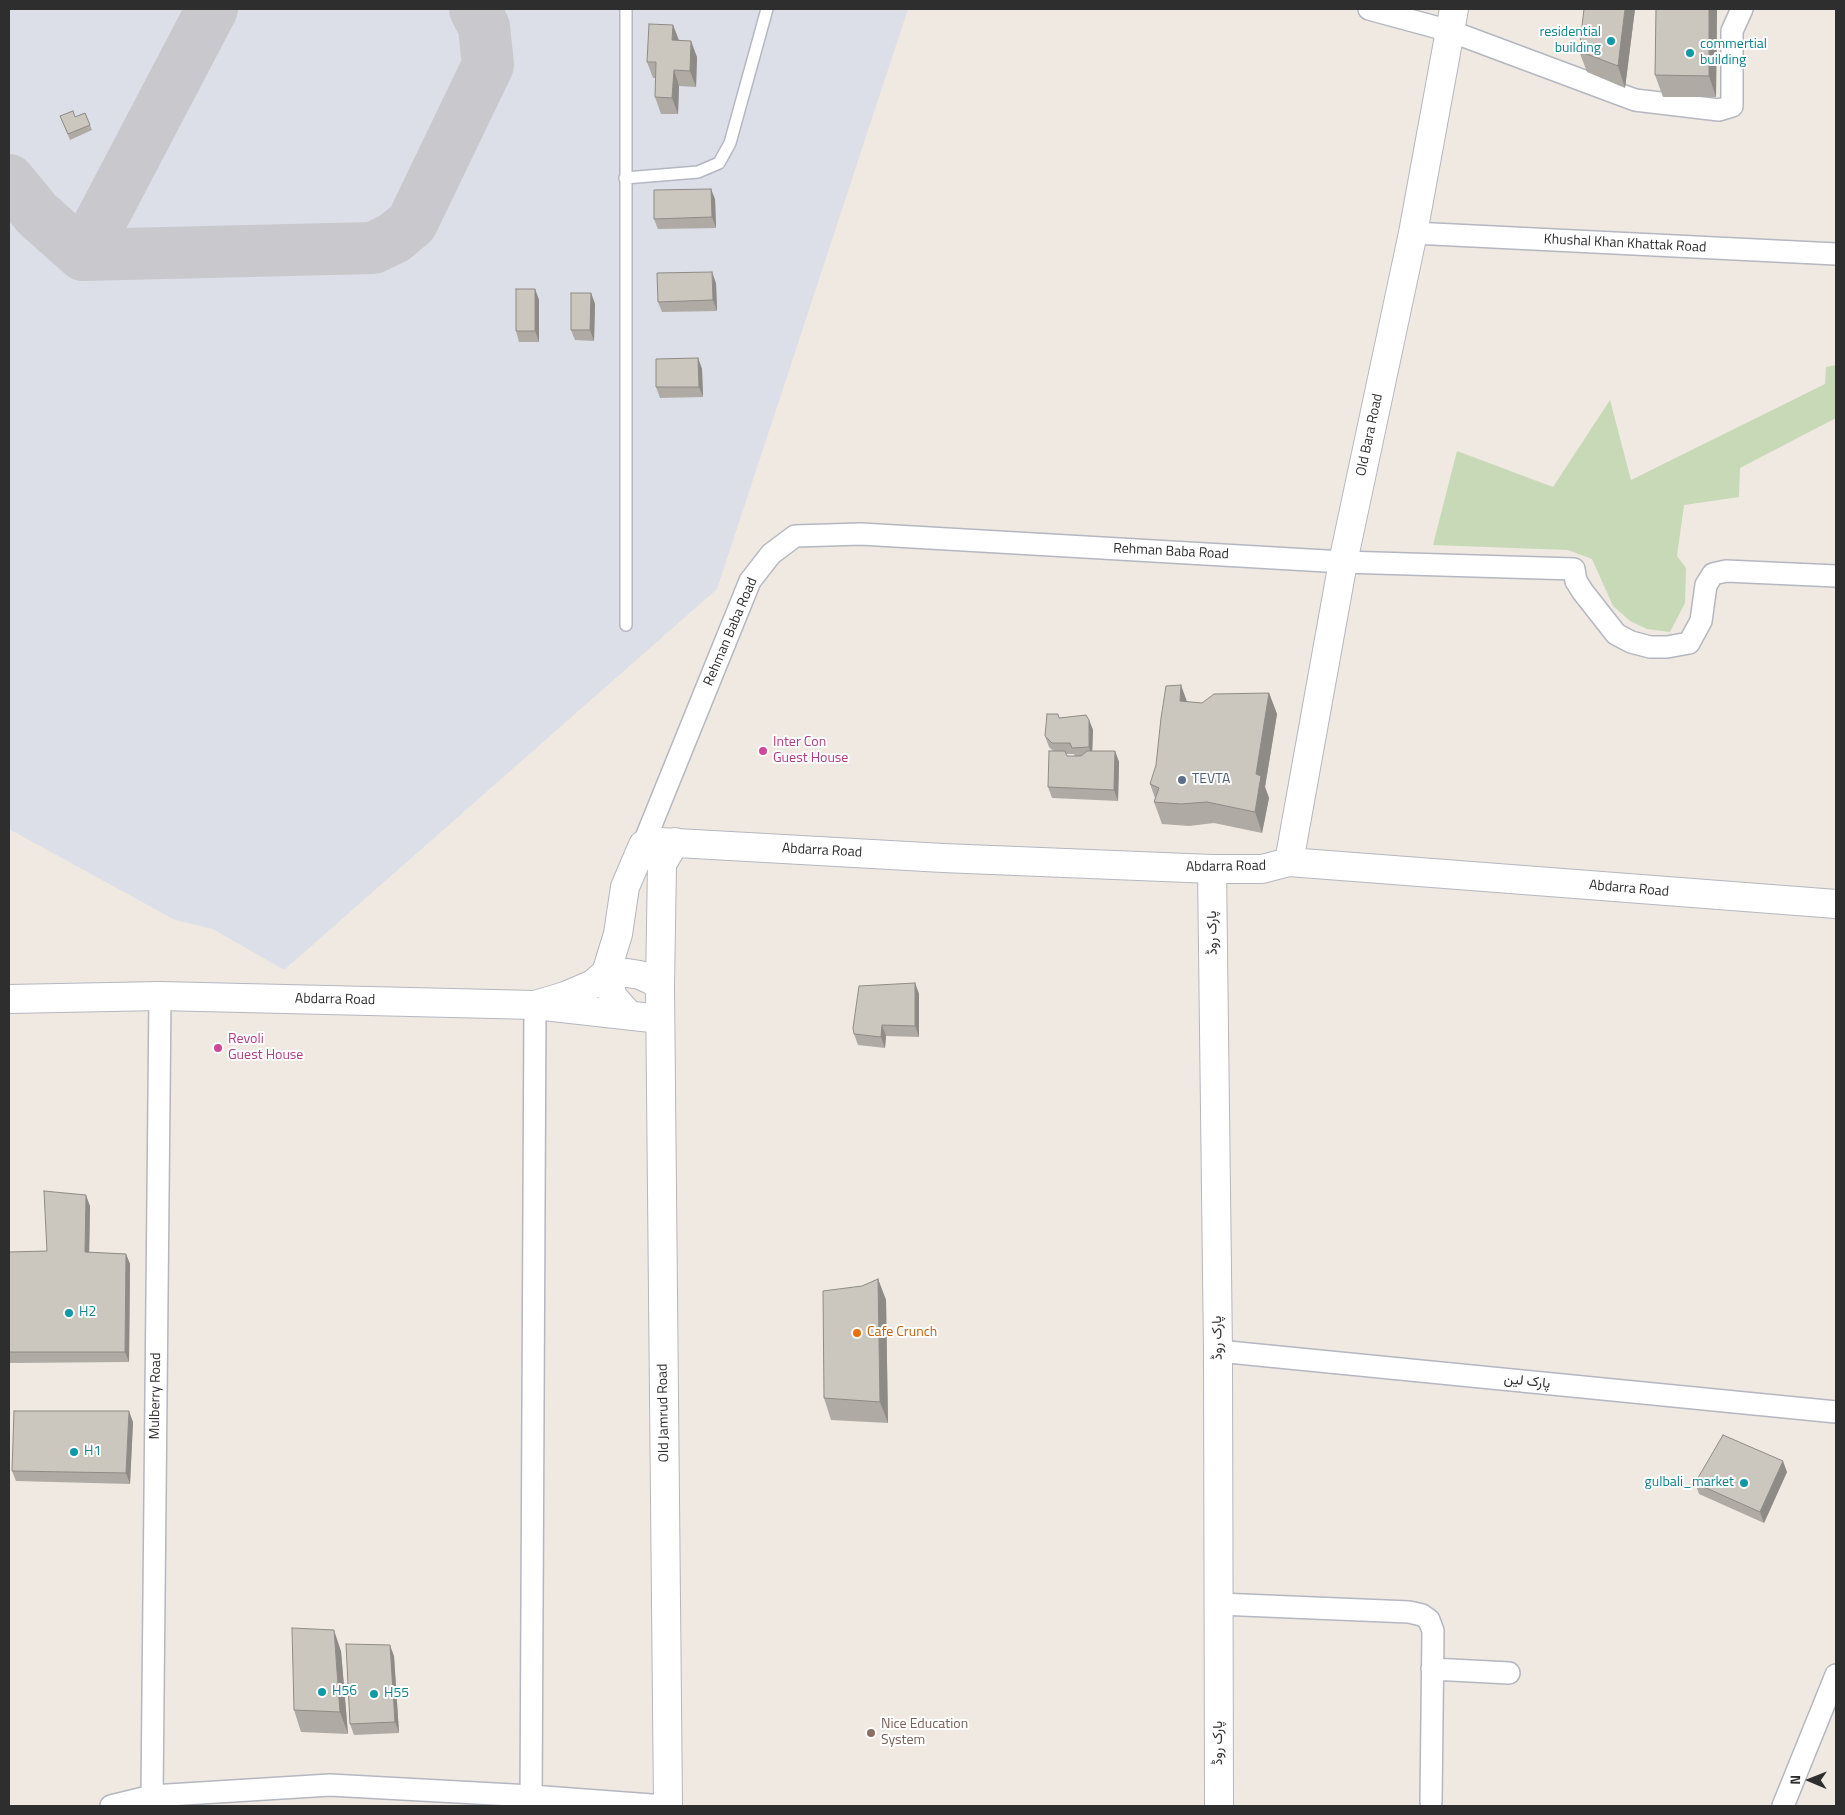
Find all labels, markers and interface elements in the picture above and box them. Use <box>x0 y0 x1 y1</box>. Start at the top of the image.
place label: residential building <box>1539 25 1601 58</box>
marker: residential building <box>1605 35 1617 47</box>
place label: commertial building <box>1700 37 1767 70</box>
marker: commertial building <box>1684 47 1696 59</box>
street label: Khushal Khan Khattak Road <box>1543 231 1707 257</box>
street label: Old Bara Road <box>1353 392 1387 478</box>
street label: Rehman Baba Road <box>1113 541 1229 563</box>
street label: Rehman Baba Road <box>701 575 761 689</box>
place label: Inter Con Guest House <box>773 735 848 768</box>
marker: Inter Con Guest House <box>757 745 769 757</box>
place label: TEVTA <box>1192 772 1230 788</box>
marker: TEVTA <box>1176 774 1188 786</box>
street label: Abdarra Road <box>782 841 862 861</box>
street label: Abdarra Road <box>1186 858 1266 876</box>
street label: Abdarra Road <box>1588 877 1670 901</box>
street label: پارک روڈ <box>1204 911 1222 955</box>
street label: Abdarra Road <box>295 991 375 1009</box>
place label: Revoli Guest House <box>228 1032 303 1064</box>
marker: Revoli Guest House <box>212 1042 224 1054</box>
place label: H2 <box>79 1305 96 1321</box>
marker: H2 <box>63 1307 75 1319</box>
street label: پارک روڈ <box>1209 1316 1227 1360</box>
place label: Cafe Crunch <box>867 1325 937 1341</box>
marker: Cafe Crunch <box>851 1327 863 1339</box>
street label: Mulberry Road <box>147 1353 165 1439</box>
street label: Old Jamrud Road <box>655 1363 673 1463</box>
street label: پارک لین <box>1503 1371 1551 1393</box>
place label: H1 <box>84 1444 101 1460</box>
marker: H1 <box>68 1446 80 1458</box>
place label: gulbali_market <box>1645 1475 1734 1491</box>
marker: gulbali_market <box>1738 1477 1750 1489</box>
place label: H56 <box>332 1684 357 1700</box>
marker: H56 <box>316 1686 328 1698</box>
place label: H55 <box>384 1686 409 1702</box>
marker: H55 <box>368 1688 380 1700</box>
place label: Nice Education System <box>881 1717 968 1750</box>
street label: پارک روڈ <box>1211 1721 1227 1765</box>
marker: Nice Education System <box>865 1727 877 1739</box>
north arrow <box>1785 1755 1835 1805</box>
text: N <box>1784 1775 1805 1785</box>

